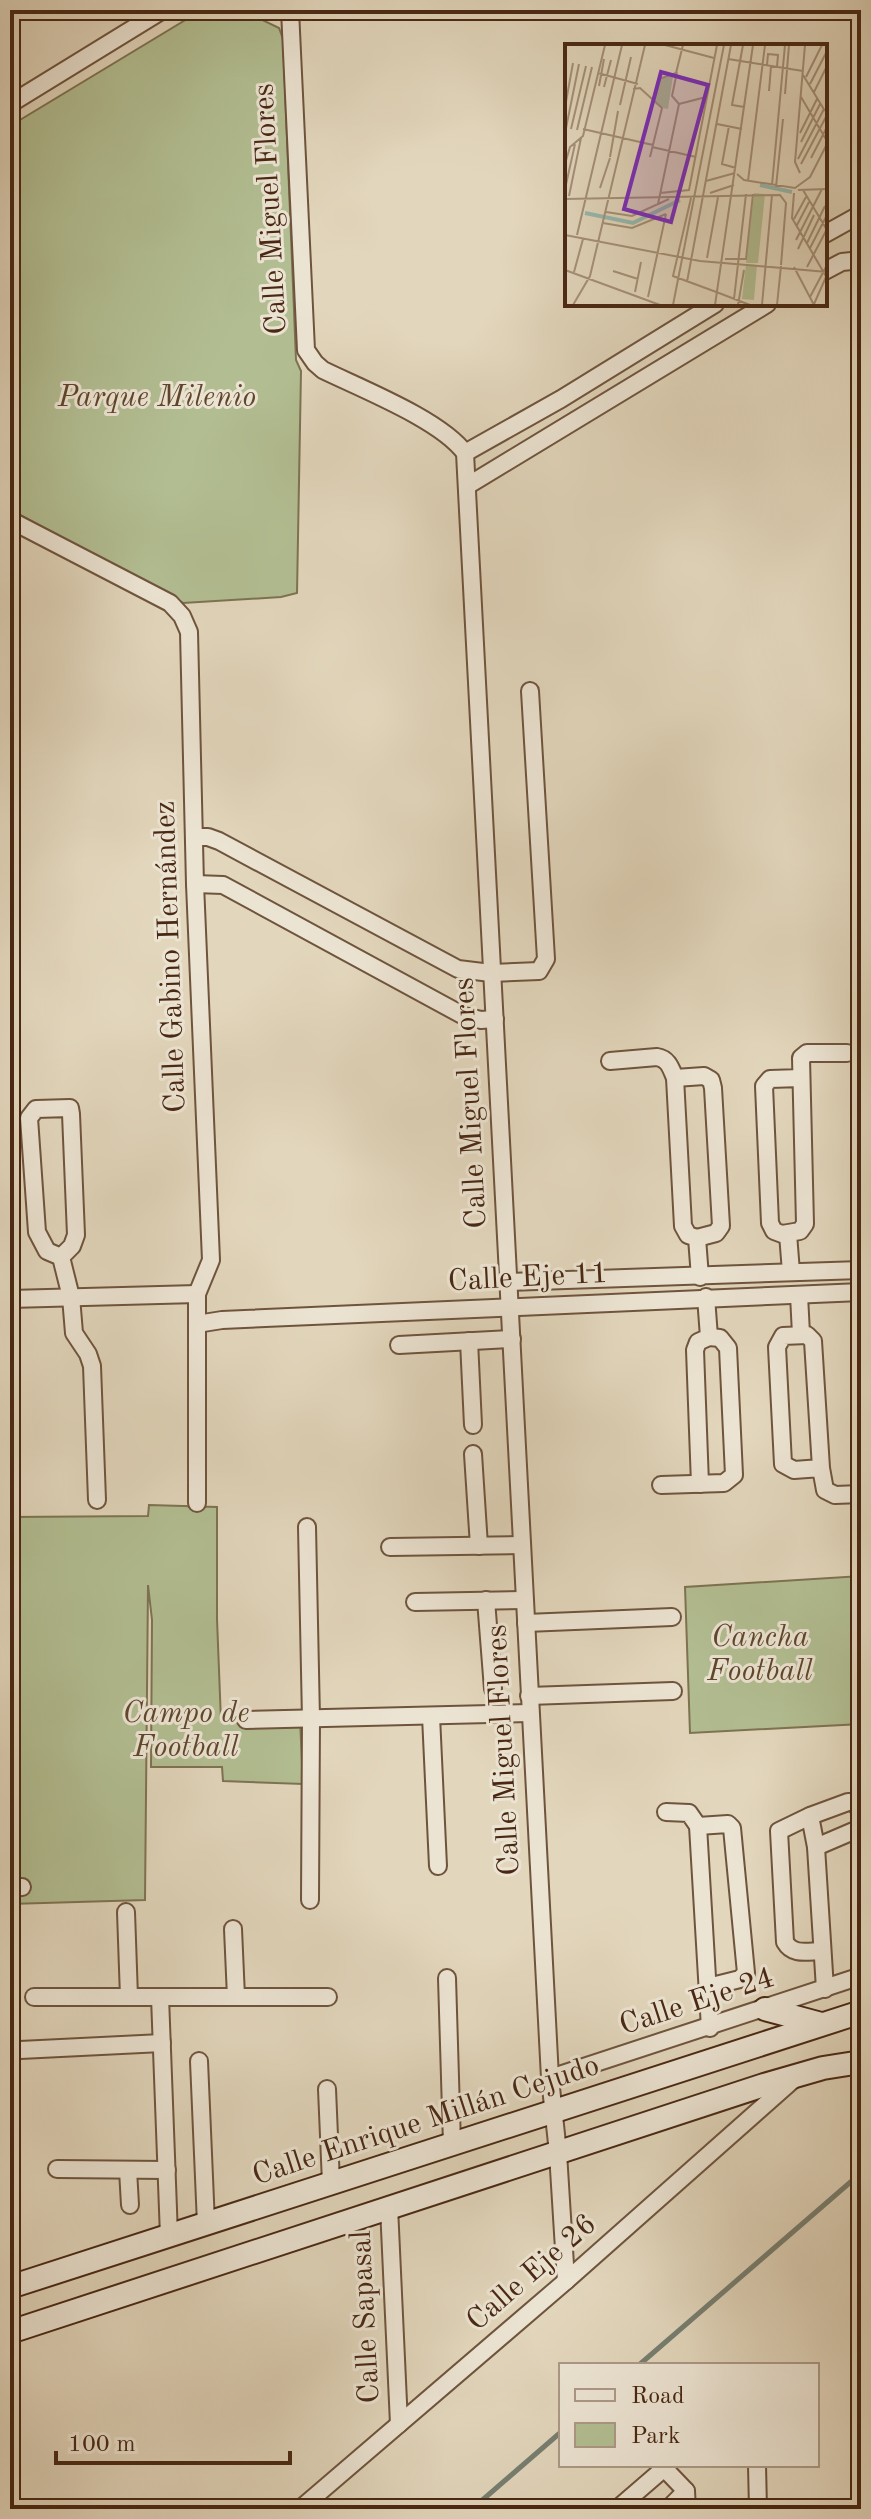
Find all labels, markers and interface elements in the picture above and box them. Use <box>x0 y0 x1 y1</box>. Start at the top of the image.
inset map <box>565 44 827 306</box>
street label: Calle Miguel Flores <box>249 83 293 335</box>
park label: Parque Milenio <box>57 383 256 413</box>
street label: Calle Gabino Hernández <box>151 800 191 1114</box>
street label: Calle Miguel Flores <box>449 977 493 1229</box>
street label: Calle Eje 11 <box>447 1259 609 1297</box>
park label: Cancha Football <box>706 1623 813 1687</box>
street label: Calle Miguel Flores <box>482 1624 526 1876</box>
park label: Campo de Football <box>122 1699 250 1763</box>
street label: Calle Eje 24 <box>616 1963 778 2041</box>
street label: Calle Enrique Millán Cejudo <box>249 2051 603 2191</box>
street label: Calle Eje 26 <box>462 2209 602 2337</box>
street label: Calle Sapasal <box>346 2230 386 2404</box>
legend <box>559 2363 819 2467</box>
text: Road <box>631 2385 684 2409</box>
scale bar <box>56 2415 290 2465</box>
text: Park <box>631 2425 680 2449</box>
text: 100 m <box>68 2433 136 2457</box>

